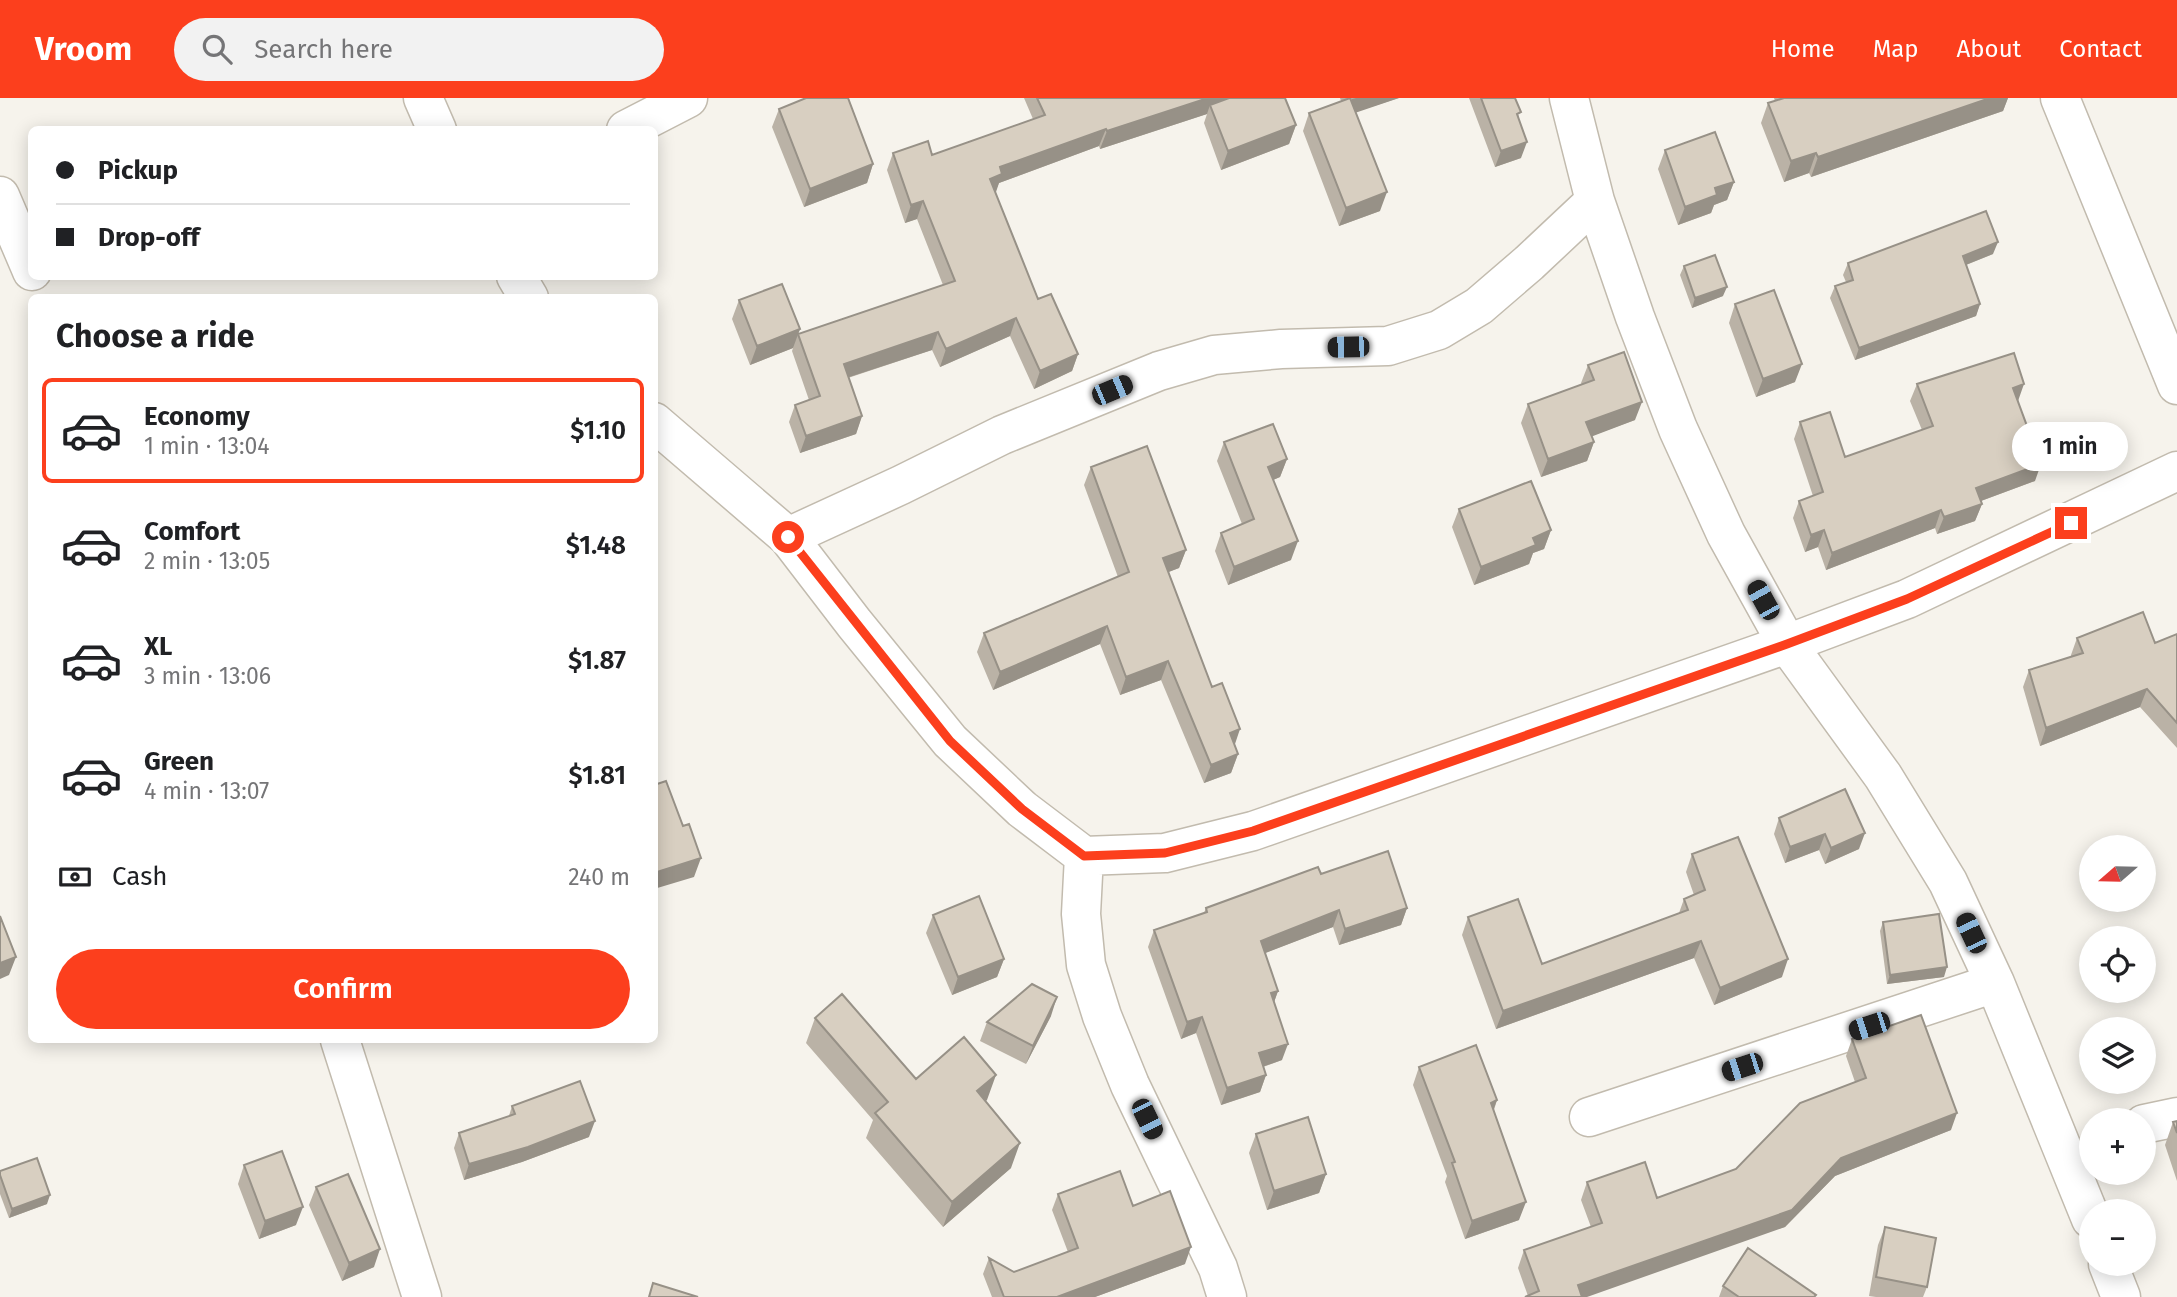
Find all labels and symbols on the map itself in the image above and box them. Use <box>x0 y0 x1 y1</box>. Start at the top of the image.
car <box>1327 336 1370 358</box>
car <box>1089 372 1136 408</box>
callout: 1 min <box>2013 422 2129 470</box>
route end <box>2055 507 2087 539</box>
route start <box>772 521 804 553</box>
car <box>1744 577 1783 623</box>
north arrow <box>2079 835 2156 912</box>
car <box>1953 910 1990 956</box>
car <box>1846 1010 1893 1042</box>
car <box>1719 1051 1766 1083</box>
car <box>1129 1096 1166 1142</box>

